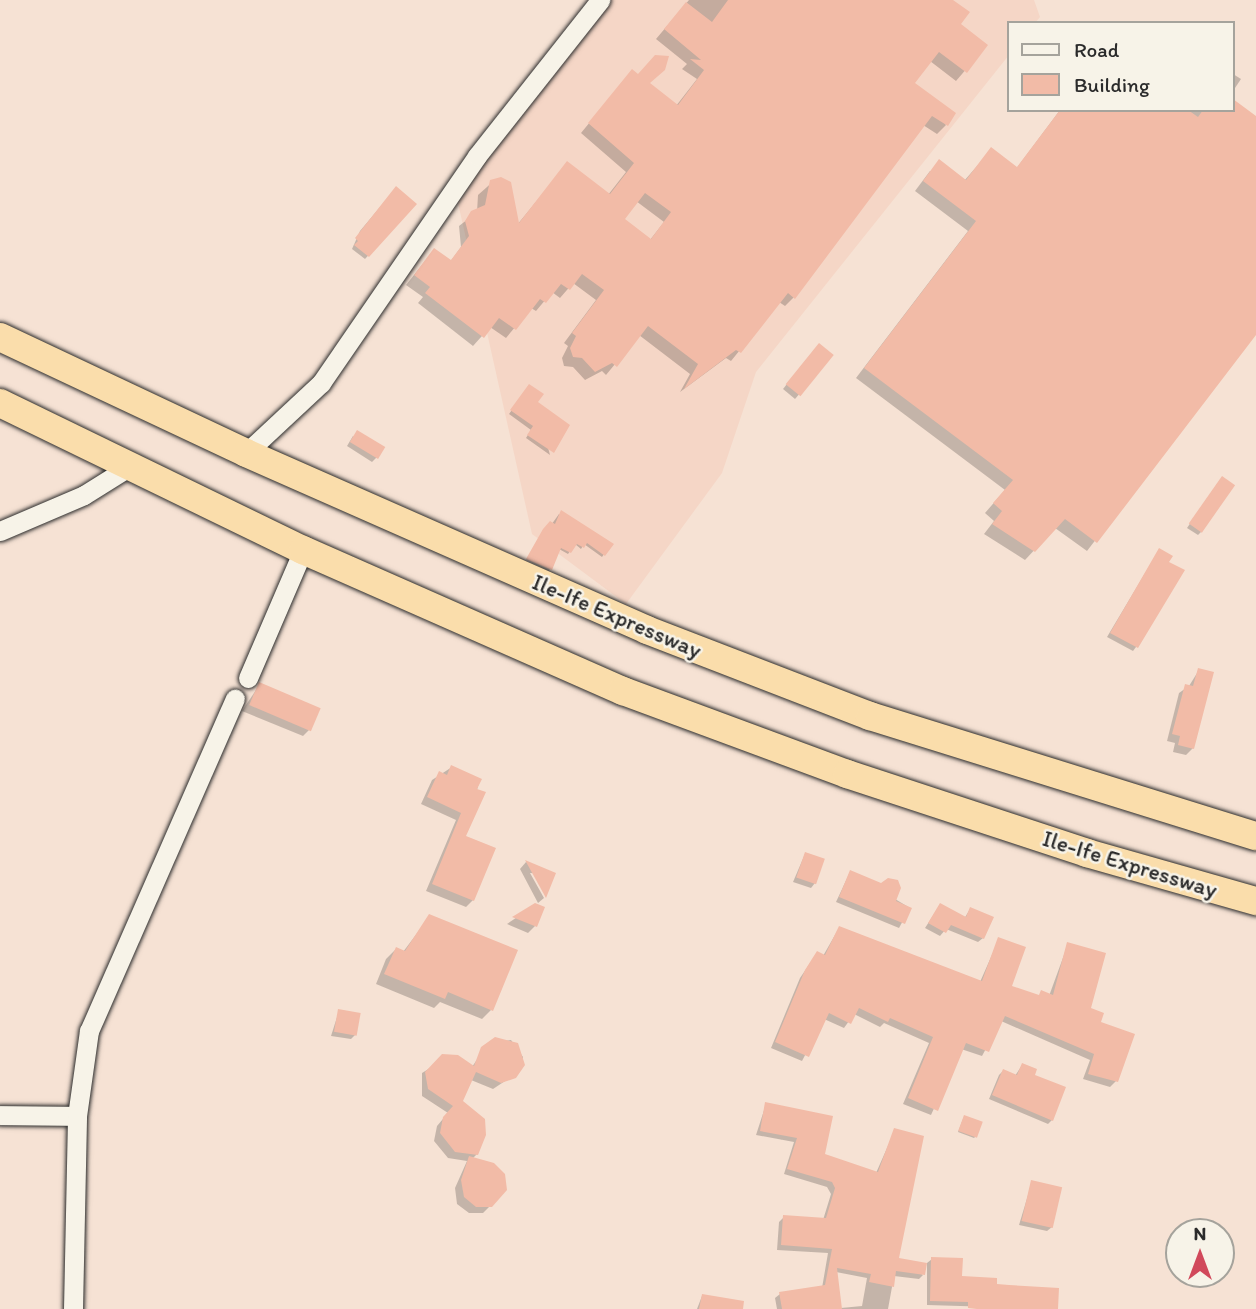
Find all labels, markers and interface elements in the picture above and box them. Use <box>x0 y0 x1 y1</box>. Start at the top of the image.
legend <box>1007 21 1235 112</box>
text: Road <box>1074 37 1119 62</box>
text: Building <box>1074 72 1150 97</box>
street label: Ile-Ife Expressway <box>529 568 705 664</box>
street label: Ile-Ife Expressway <box>1040 825 1220 903</box>
north arrow <box>1165 1218 1235 1288</box>
text: N <box>1194 1222 1206 1245</box>

